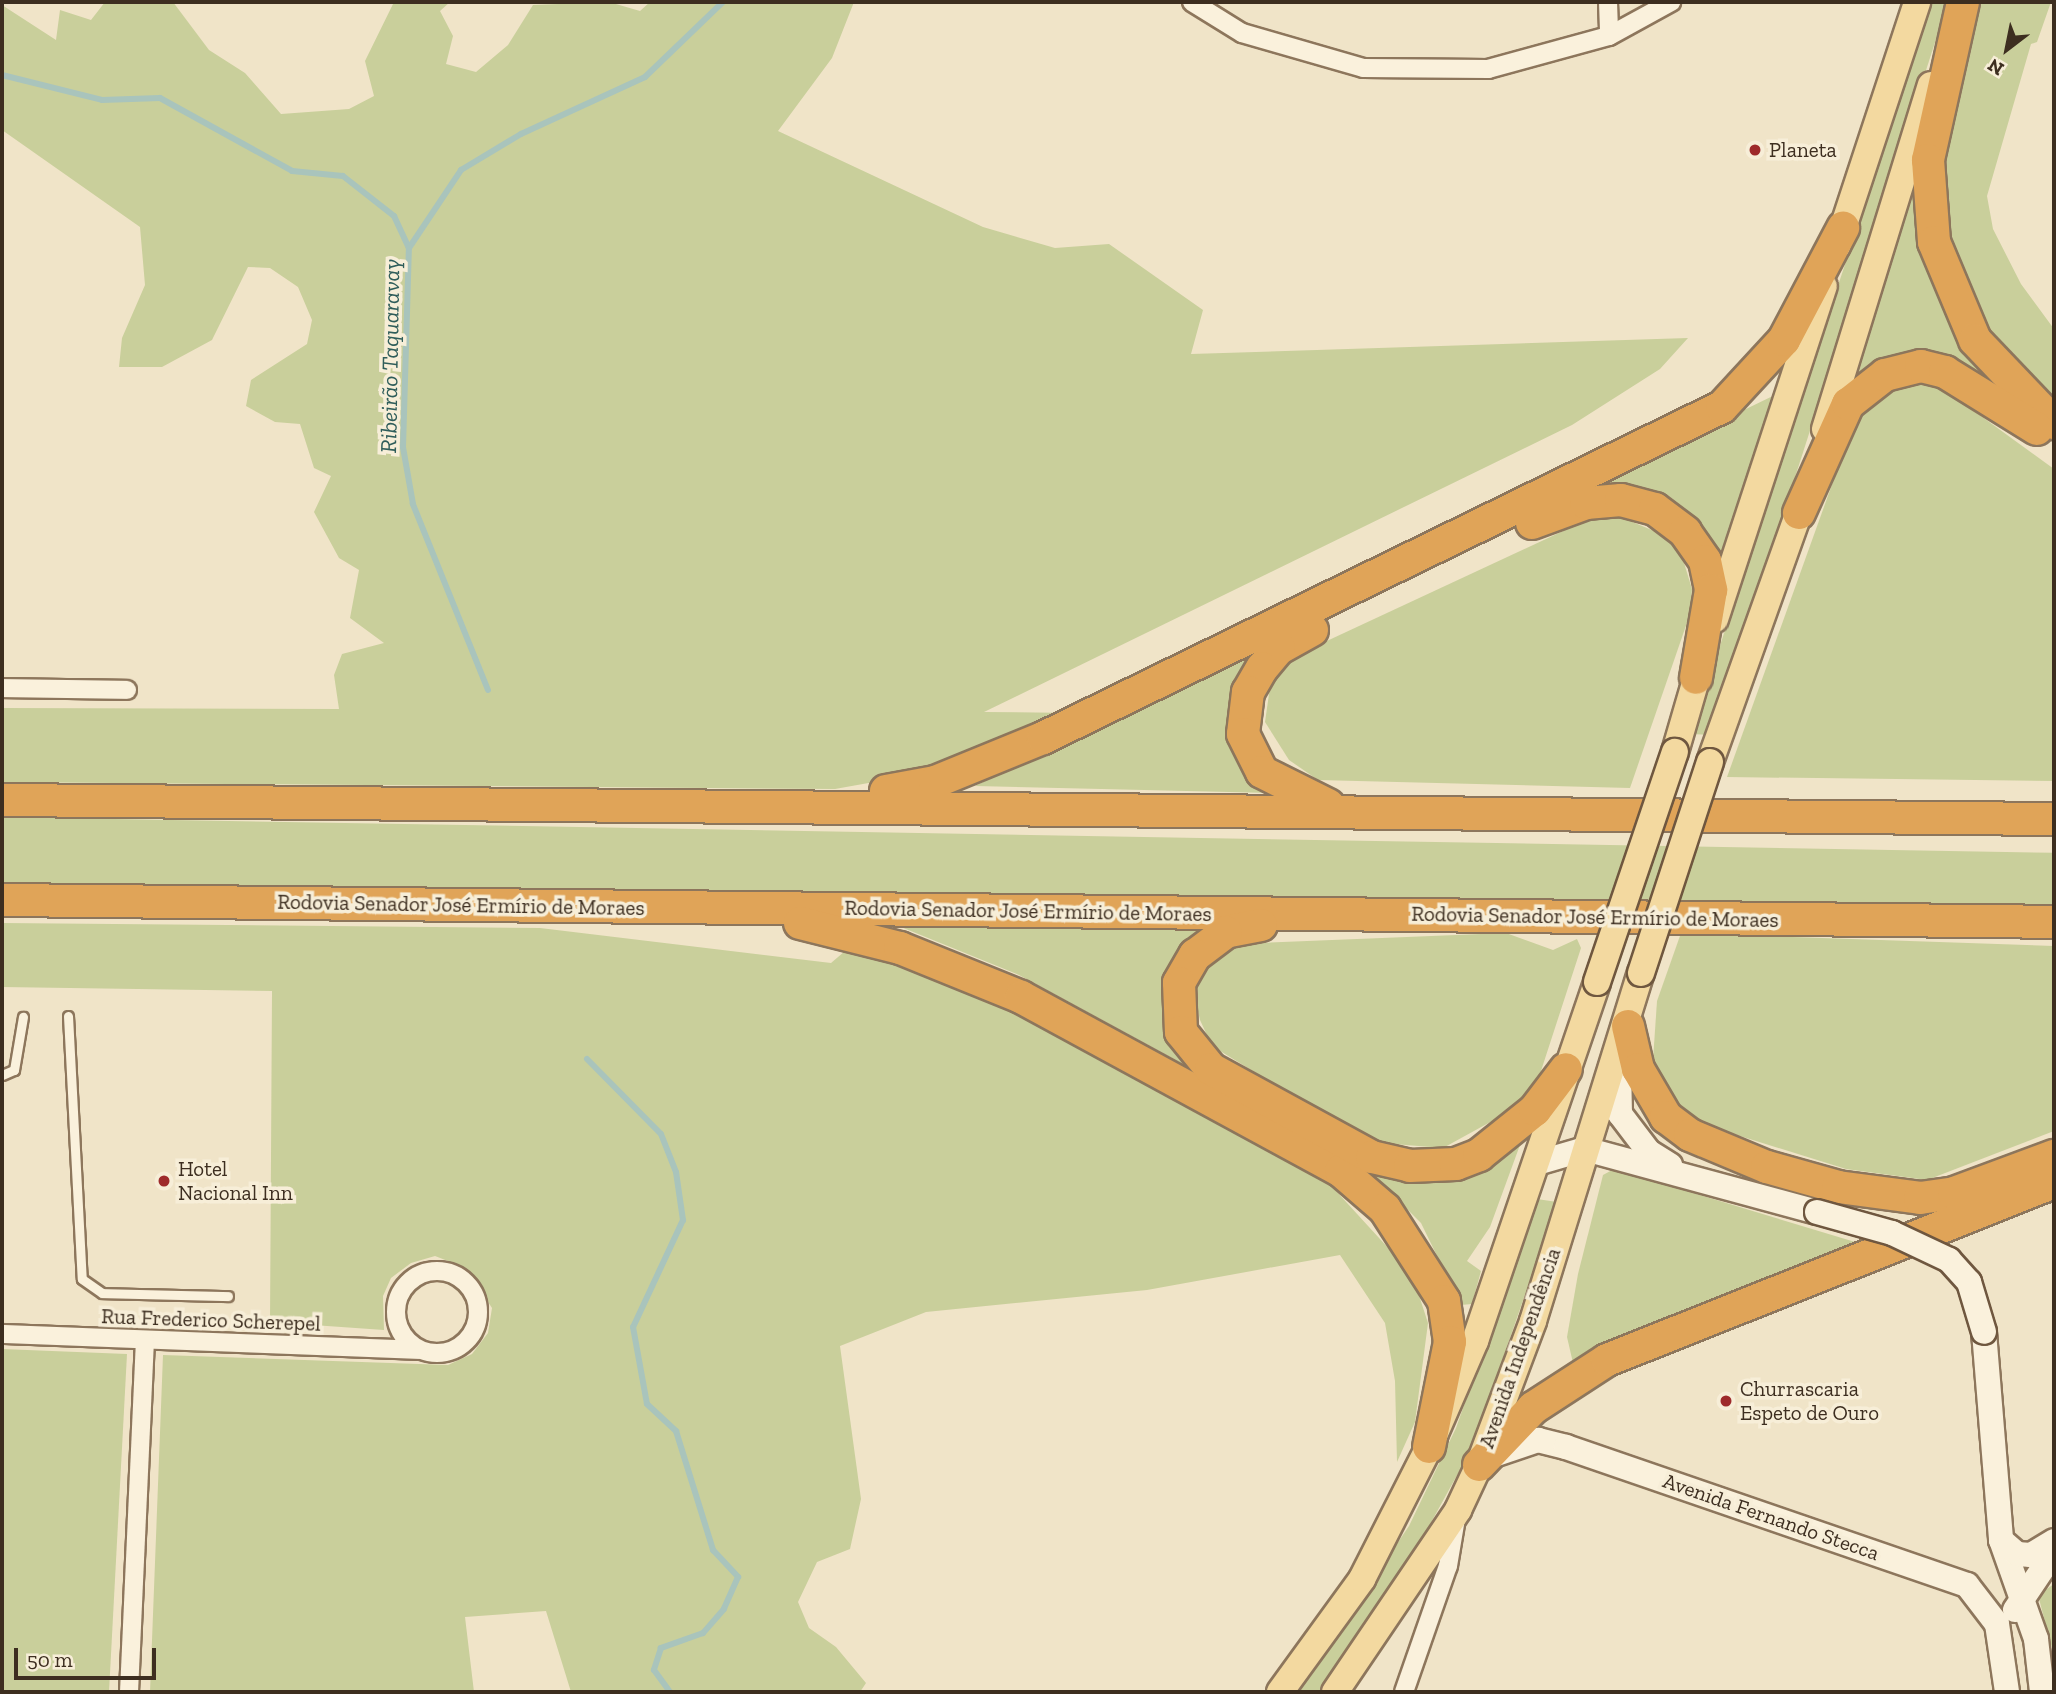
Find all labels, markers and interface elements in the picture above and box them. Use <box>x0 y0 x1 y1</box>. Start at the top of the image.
north arrow <box>1972 14 2042 84</box>
text: N <box>1983 54 2008 81</box>
place label: Planeta <box>1769 137 1837 163</box>
marker: Planeta <box>1747 142 1763 158</box>
water label: Ribeirão Taquaravay <box>375 258 405 454</box>
street label: Rodovia Senador José Ermírio de Moraes <box>277 889 645 921</box>
street label: Rodovia Senador José Ermírio de Moraes <box>844 895 1212 927</box>
street label: Rodovia Senador José Ermírio de Moraes <box>1411 901 1779 933</box>
place label: Hotel Nacional Inn <box>178 1156 293 1206</box>
marker: Hotel Nacional Inn <box>156 1173 172 1189</box>
street label: Avenida Independência <box>1474 1245 1566 1451</box>
street label: Rua Frederico Scherepel <box>101 1304 321 1336</box>
place label: Churrascaria Espeto de Ouro <box>1740 1376 1879 1426</box>
marker: Churrascaria Espeto de Ouro <box>1718 1393 1734 1409</box>
street label: Avenida Fernando Stecca <box>1660 1468 1882 1566</box>
scale bar <box>18 1634 159 1678</box>
text: 50 m <box>27 1647 73 1672</box>

